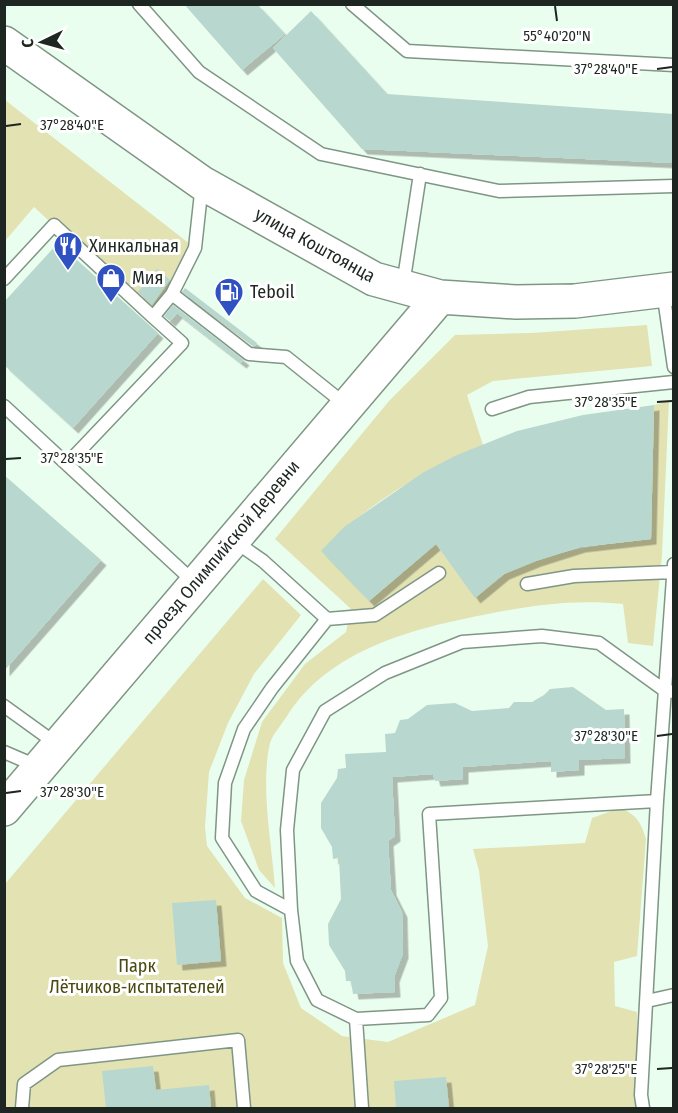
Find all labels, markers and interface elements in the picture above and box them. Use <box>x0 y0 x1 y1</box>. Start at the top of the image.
north arrow <box>12 12 72 72</box>
text: 55°40'20"N <box>523 27 591 45</box>
text: С <box>18 38 37 48</box>
text: 37°28'40"E <box>574 60 638 78</box>
text: 37°28'40"E <box>40 116 104 134</box>
street label: улица Коштоянца <box>251 203 379 287</box>
restaurant icon: Хинкальная <box>52 230 84 272</box>
place label: Хинкальная <box>89 235 179 257</box>
shop icon: Мия <box>95 262 127 304</box>
place label: Мия <box>132 267 163 289</box>
fuel station icon: Teboil <box>213 276 245 318</box>
place label: Teboil <box>250 281 295 303</box>
text: 37°28'35"E <box>575 393 637 411</box>
text: 37°28'35"E <box>41 449 103 467</box>
street label: проезд Олимпийской Деревни <box>138 456 304 648</box>
text: 37°28'30"E <box>574 727 638 745</box>
text: 37°28'30"E <box>40 783 104 801</box>
park label: Парк Лётчиков-испытателей <box>49 955 225 998</box>
text: 37°28'25"E <box>575 1060 637 1078</box>

